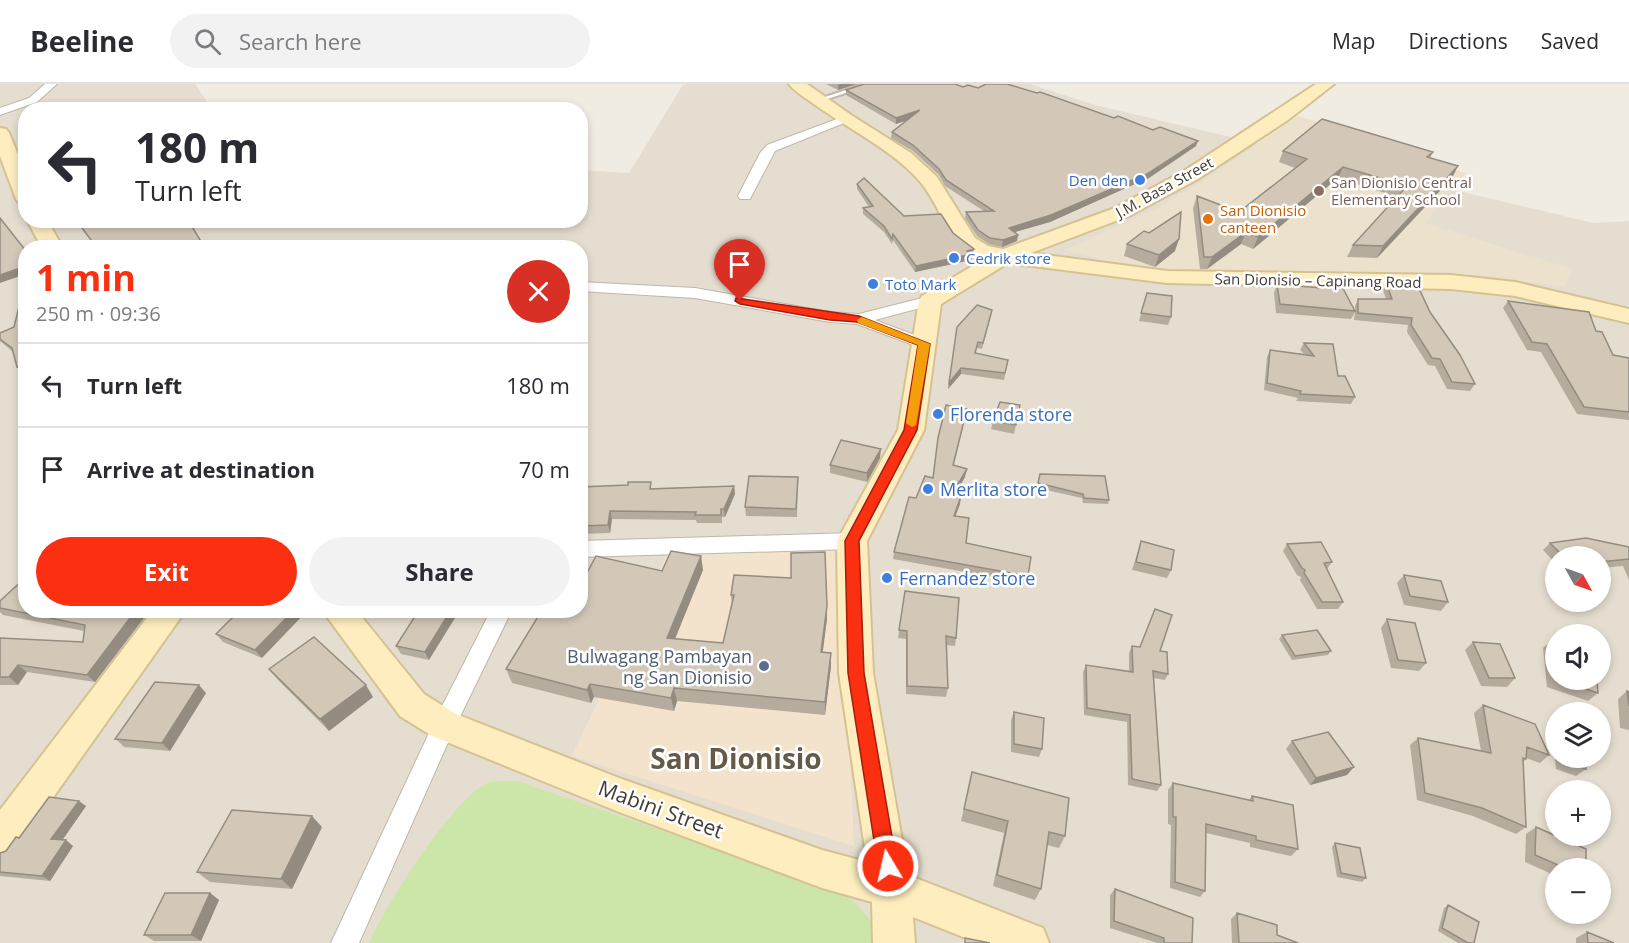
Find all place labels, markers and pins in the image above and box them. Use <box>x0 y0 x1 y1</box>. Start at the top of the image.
place label: Den den <box>1069 170 1128 190</box>
place label: San Dionisio Central Elementary School <box>1331 172 1472 209</box>
marker: Den den <box>1133 173 1147 187</box>
marker: San Dionisio Central Elementary School <box>1312 184 1326 198</box>
place label: San Dionisio canteen <box>1220 200 1306 237</box>
marker: San Dionisio canteen <box>1201 212 1215 226</box>
pin <box>714 239 765 301</box>
place label: Cedrik store <box>966 248 1051 268</box>
marker: Cedrik store <box>947 251 961 265</box>
place label: Toto Mark <box>885 274 957 294</box>
marker: Toto Mark <box>866 277 880 291</box>
place label: Florenda store <box>950 402 1072 426</box>
marker: Florenda store <box>931 407 945 421</box>
place label: Merlita store <box>940 477 1047 501</box>
marker: Merlita store <box>921 482 935 496</box>
place label: Fernandez store <box>899 566 1035 590</box>
marker: Fernandez store <box>880 571 894 585</box>
place label: Bulwagang Pambayan ng San Dionisio <box>567 644 752 689</box>
marker: Bulwagang Pambayan ng San Dionisio <box>757 659 771 673</box>

